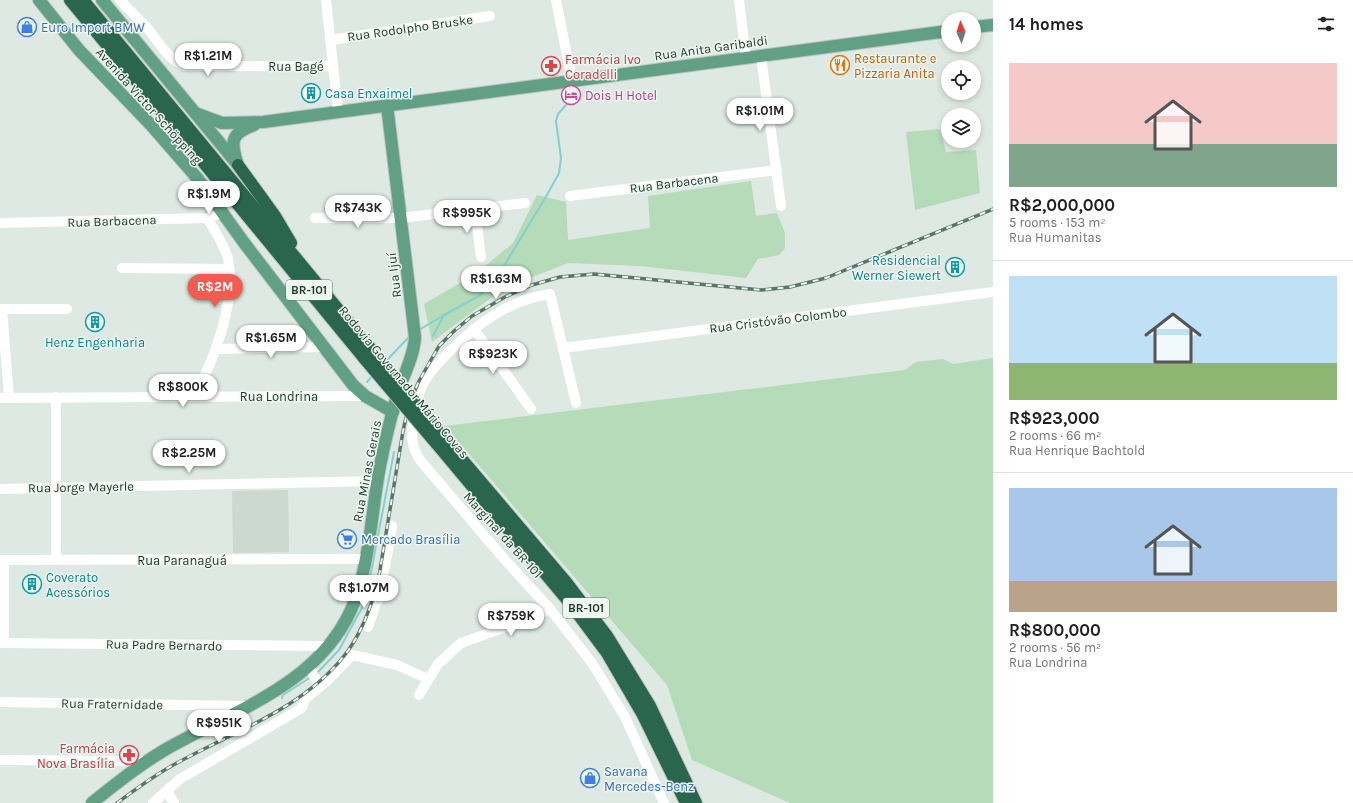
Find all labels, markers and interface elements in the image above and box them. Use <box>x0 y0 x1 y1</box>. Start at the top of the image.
street label: Rua Rodolpho Bruske <box>346 12 474 44</box>
north arrow <box>941 12 981 52</box>
map controls <box>941 12 981 148</box>
icon: filters <box>1315 13 1337 35</box>
text: 14 homes <box>1009 14 1084 34</box>
shop icon: Euro Import BMW <box>16 16 38 38</box>
place label: Euro Import BMW <box>41 20 145 35</box>
street label: Rua Anita Garibaldi <box>653 33 769 63</box>
pin: R$1.21M <box>171 43 245 77</box>
street label: Avenida Victor Schöpping <box>93 45 206 168</box>
text: R$1.21M <box>184 48 232 63</box>
place label: Restaurante e Pizzaria Anita <box>854 51 937 81</box>
place label: Farmácia Ivo Coradelli <box>565 52 641 82</box>
restaurant icon: Restaurante e Pizzaria Anita <box>829 54 851 76</box>
pharmacy icon: Farmácia Ivo Coradelli <box>540 55 562 77</box>
street label: Rua Bagé <box>268 59 324 74</box>
button: locate <box>941 60 981 100</box>
building icon: Casa Enxaimel <box>300 82 322 104</box>
hotel icon: Dois H Hotel <box>560 84 582 106</box>
place label: Casa Enxaimel <box>325 86 413 101</box>
place label: Dois H Hotel <box>585 88 657 103</box>
icon: home <box>1137 89 1209 161</box>
pin: R$1.01M <box>723 98 797 132</box>
text: R$1.01M <box>736 103 784 118</box>
button: layers <box>941 108 981 148</box>
street label: Rua Barbacena <box>629 170 719 196</box>
pin: R$1.9M <box>176 181 242 215</box>
text: R$1.9M <box>187 186 231 201</box>
pin: R$743K <box>325 195 391 229</box>
text: R$2,000,000 <box>1009 195 1115 215</box>
text: R$743K <box>334 200 382 215</box>
pin: R$995K <box>434 200 500 234</box>
text: R$995K <box>442 205 492 220</box>
street label: Rua Barbacena <box>67 212 157 230</box>
text: 5 rooms · 153 m² <box>1009 215 1106 230</box>
text: Rua Humanitas <box>1009 230 1102 245</box>
street label: Rua Ijuí <box>384 251 404 299</box>
place label: Residencial Werner Siewert <box>852 253 941 283</box>
building icon: Residencial Werner Siewert <box>944 256 966 278</box>
pin: R$1.63M <box>459 266 533 300</box>
text: R$1.63M <box>470 271 522 286</box>
pin: R$2M <box>191 274 239 308</box>
text: R$2M <box>197 279 233 294</box>
road number: BR-101 <box>286 280 332 300</box>
icon: home <box>1137 302 1209 374</box>
street label: Rodovia Governador Mário Covas <box>336 303 472 461</box>
street label: Rua Cristóvão Colombo <box>709 304 847 336</box>
building icon: Henz Engenharia <box>84 311 106 333</box>
pin: R$1.65M <box>234 325 308 359</box>
text: R$1.65M <box>245 330 297 345</box>
place label: Henz Engenharia <box>45 335 145 350</box>
pin: R$923K <box>460 341 526 375</box>
text: R$923K <box>468 346 518 361</box>
pin: R$800K <box>150 374 216 408</box>
text: R$800K <box>158 379 208 394</box>
street label: Rua Londrina <box>240 389 318 404</box>
text: R$923,000 <box>1009 408 1099 428</box>
street label: Rua Minas Gerais <box>350 419 384 523</box>
text: 2 rooms · 66 m² <box>1009 428 1101 443</box>
pin: R$2.25M <box>152 440 226 474</box>
text: Rua Henrique Bachtold <box>1009 443 1145 458</box>
text: R$2.25M <box>162 445 216 460</box>
street label: Rua Jorge Mayerle <box>28 479 134 495</box>
street label: Marginal da BR-101 <box>460 489 546 581</box>
icon: home <box>1137 514 1209 586</box>
supermarket icon: Mercado Brasília <box>336 528 358 550</box>
place label: Mercado Brasília <box>361 532 460 547</box>
street label: Rua Paranaguá <box>137 553 227 568</box>
place label: Coverato Acessórios <box>46 570 110 600</box>
building icon: Coverato Acessórios <box>21 573 43 595</box>
pin: R$1.07M <box>327 575 401 609</box>
text: R$1.07M <box>339 580 389 595</box>
road number: BR-101 <box>563 598 609 618</box>
pin: R$759K <box>478 603 544 637</box>
text: R$759K <box>487 608 535 623</box>
text: R$800,000 <box>1009 620 1101 640</box>
street label: Rua Padre Bernardo <box>106 636 222 654</box>
text: 2 rooms · 56 m² <box>1009 640 1101 655</box>
text: Rua Londrina <box>1009 655 1087 670</box>
street label: Rua Fraternidade <box>61 696 163 712</box>
pin: R$951K <box>186 710 252 744</box>
text: R$951K <box>196 715 242 730</box>
place label: Farmácia Nova Brasília <box>37 741 115 771</box>
pharmacy icon: Farmácia Nova Brasília <box>118 744 140 766</box>
place label: Savana Mercedes-Benz <box>604 764 694 794</box>
shop icon: Savana Mercedes-Benz <box>579 767 601 789</box>

